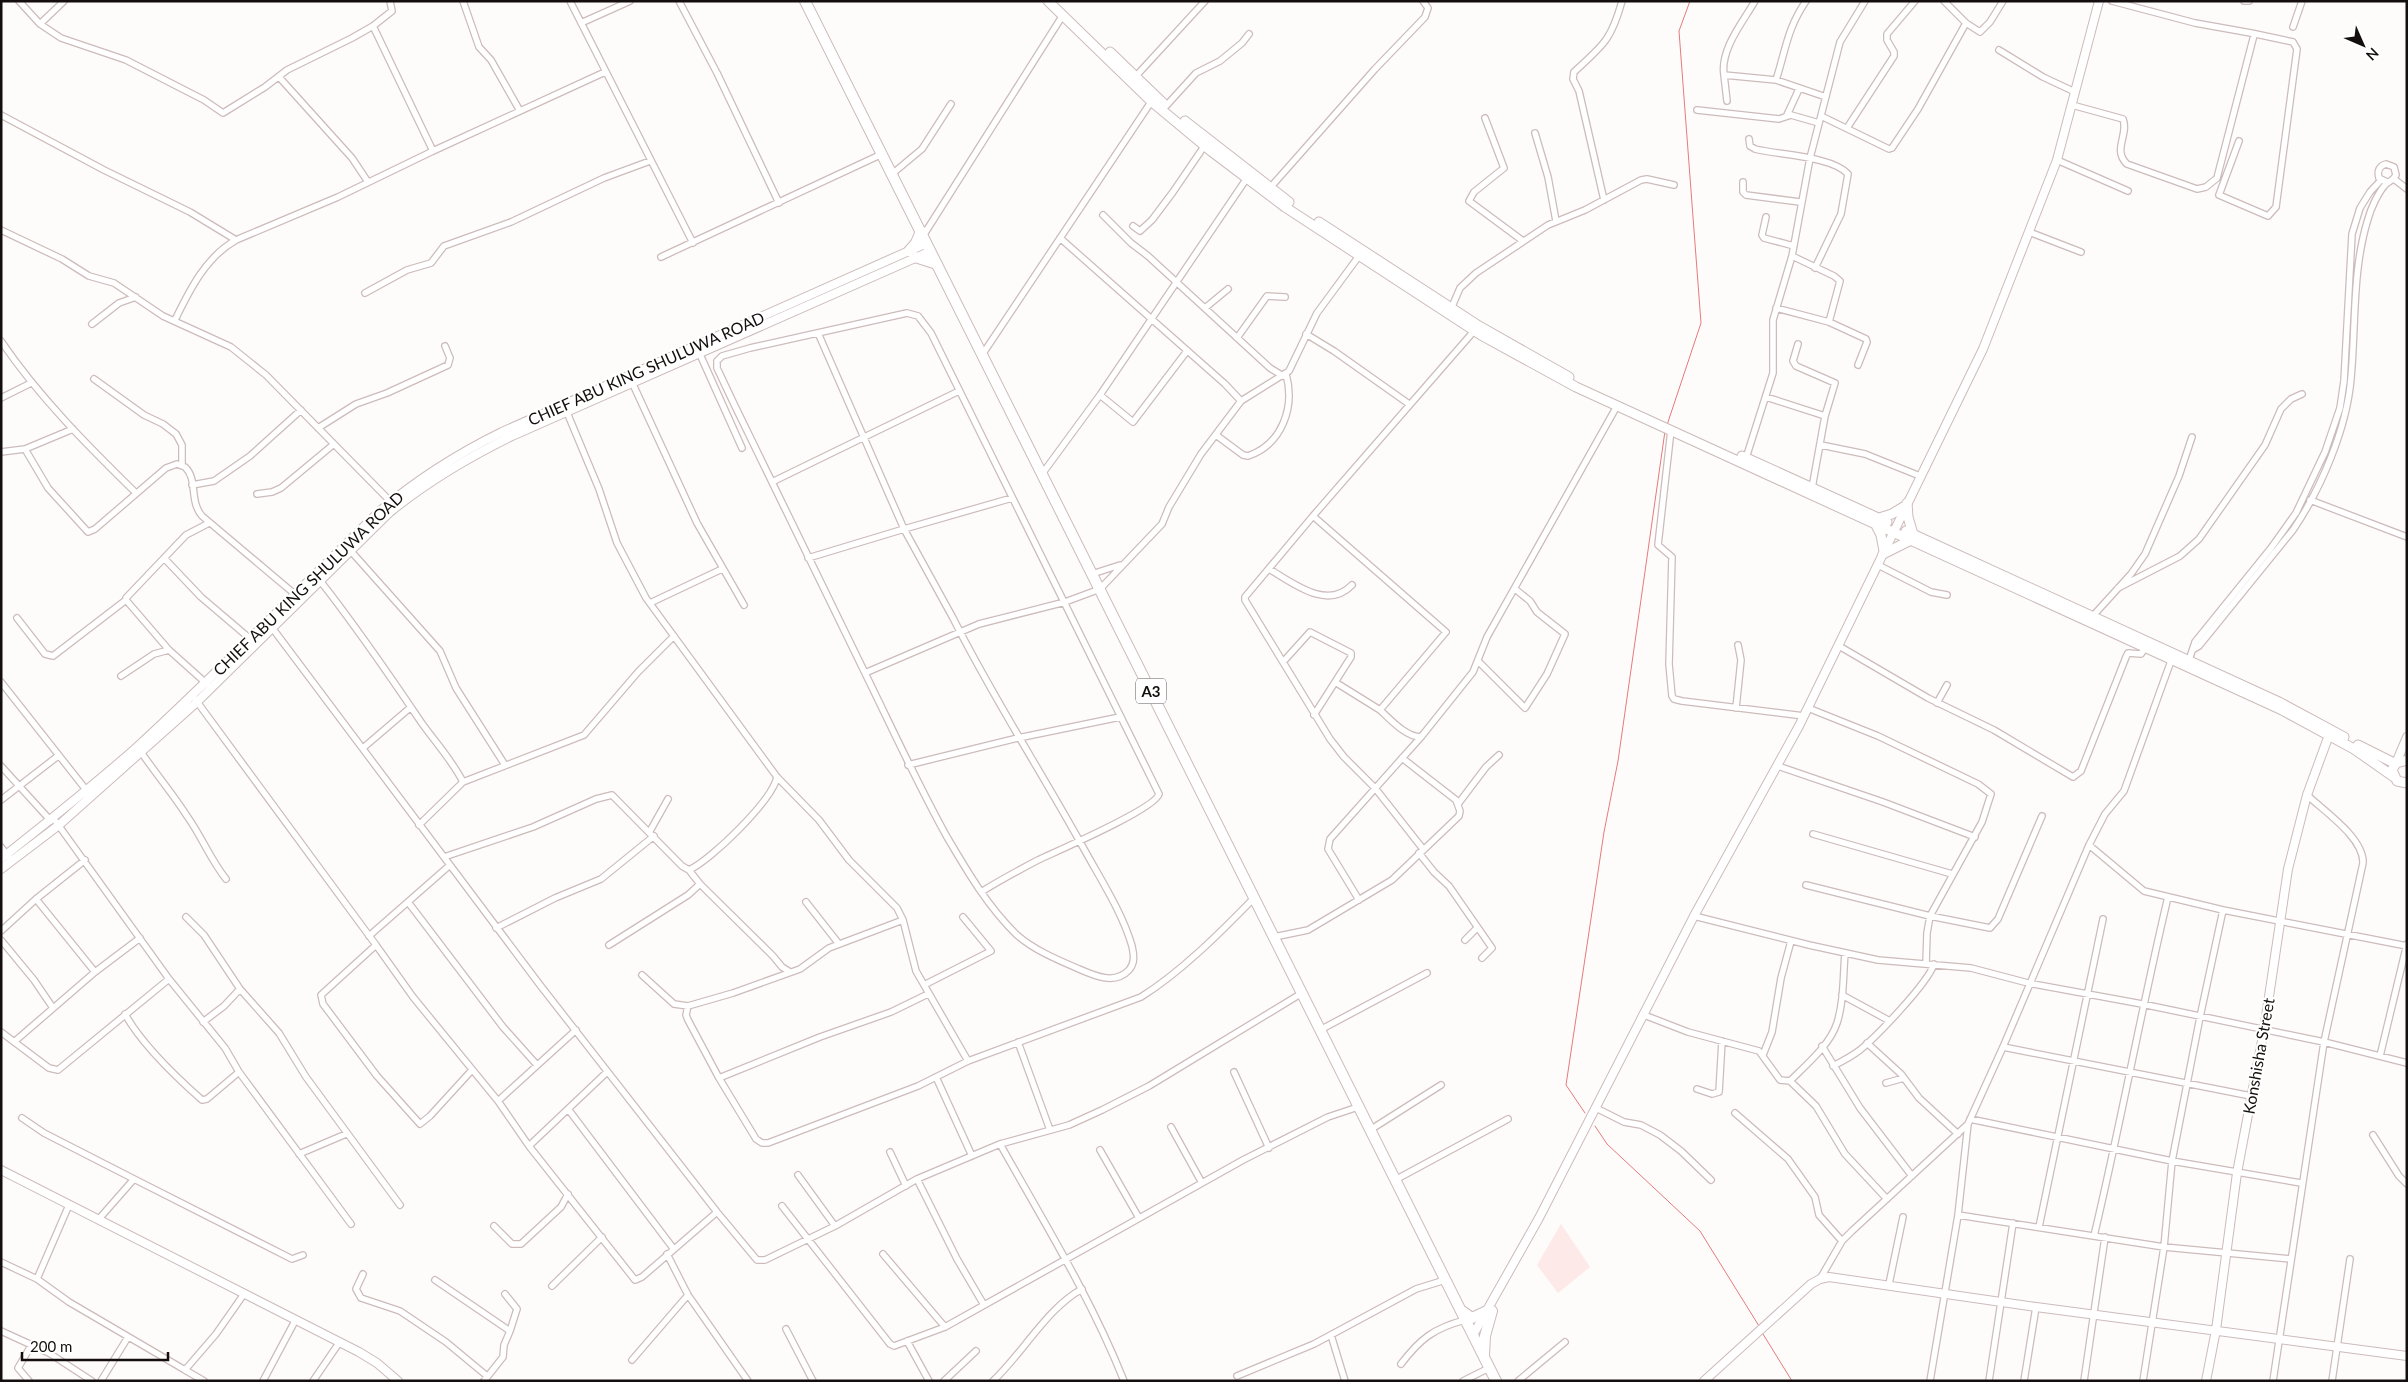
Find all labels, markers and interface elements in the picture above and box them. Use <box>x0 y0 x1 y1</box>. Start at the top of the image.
north arrow <box>2338 20 2388 70</box>
text: N <box>2363 45 2382 64</box>
street label: CHIEF ABU KING SHULUWA ROAD <box>525 307 767 429</box>
street label: CHIEF ABU KING SHULUWA ROAD <box>209 487 407 679</box>
road number: A3 <box>1136 678 1166 704</box>
street label: Konshisha Street <box>2238 996 2278 1116</box>
scale bar <box>22 1330 169 1362</box>
text: 200 m <box>30 1337 72 1355</box>

